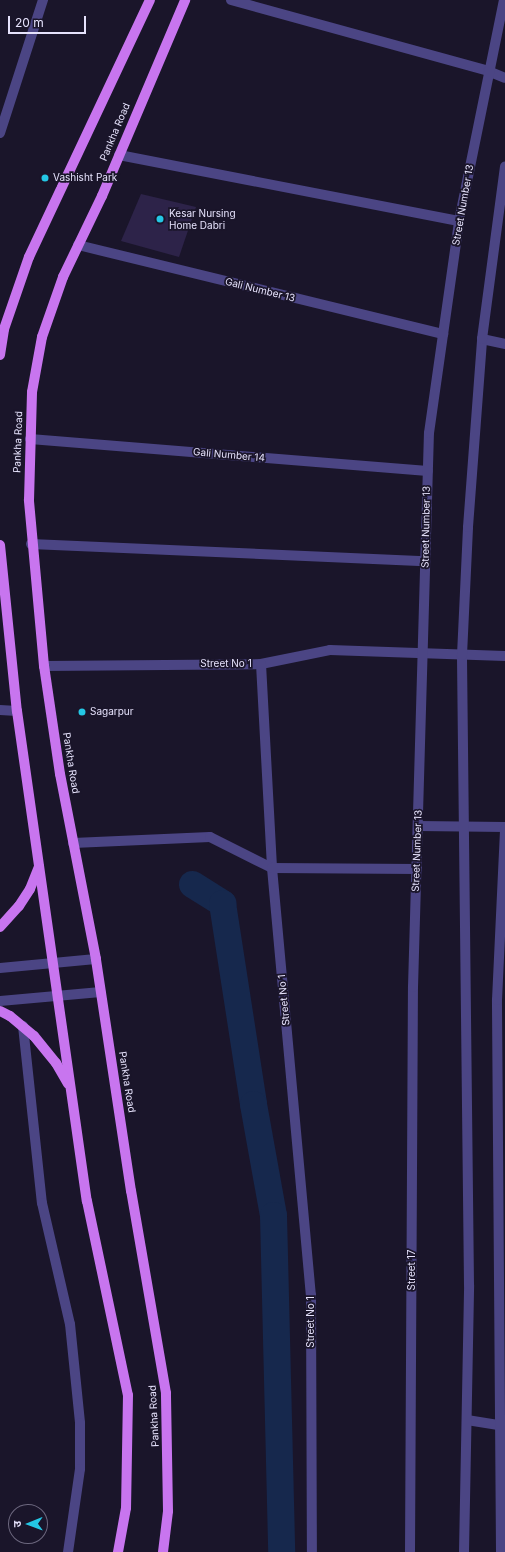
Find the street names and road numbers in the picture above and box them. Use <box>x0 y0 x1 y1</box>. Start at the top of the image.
street label: Pankha Road <box>97 101 133 163</box>
street label: Street Number 13 <box>450 164 476 246</box>
street label: Gali Number 13 <box>224 276 296 304</box>
street label: Pankha Road <box>11 411 25 473</box>
street label: Gali Number 14 <box>193 446 265 464</box>
street label: Street Number 13 <box>419 486 433 568</box>
street label: Street No 1 <box>200 658 252 670</box>
street label: Pankha Road <box>60 732 82 794</box>
street label: Street Number 13 <box>410 810 424 892</box>
street label: Street No 1 <box>276 974 292 1026</box>
street label: Pankha Road <box>116 1051 138 1113</box>
street label: Street 17 <box>406 1250 418 1290</box>
street label: Street No 1 <box>305 1296 317 1348</box>
street label: Pankha Road <box>146 1385 162 1447</box>

